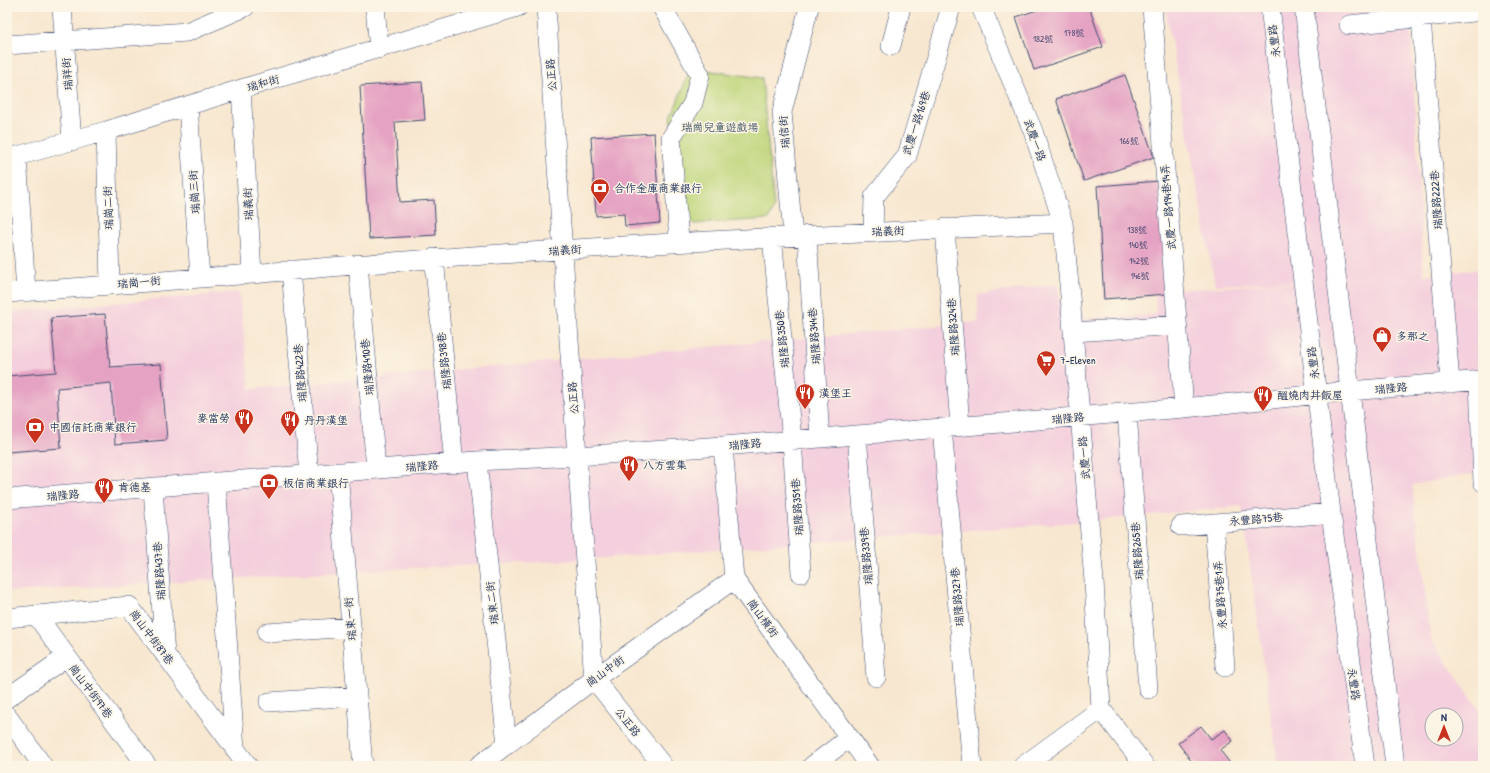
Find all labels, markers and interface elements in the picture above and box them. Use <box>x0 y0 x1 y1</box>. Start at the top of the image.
street label: 永豐路 <box>1265 24 1283 58</box>
house number: 178號 <box>1064 27 1084 39</box>
house number: 182號 <box>1033 33 1053 45</box>
street label: 瑞祥街 <box>59 56 75 91</box>
street label: 公正路 <box>543 58 559 92</box>
street label: 瑞和街 <box>245 71 282 94</box>
street label: 武慶一路169巷 <box>899 89 933 157</box>
street label: 瑞信街 <box>776 114 792 149</box>
street label: 武慶一路 <box>1021 117 1049 163</box>
park label: 瑞崗兒童遊戲場 <box>682 120 759 134</box>
house number: 166號 <box>1119 135 1139 147</box>
street label: 武慶一路194巷14弄 <box>1157 163 1179 251</box>
street label: 瑞崗三街 <box>185 169 203 214</box>
street label: 瑞隆路222巷 <box>1427 170 1445 230</box>
bank icon: 合作金庫商業銀行 <box>589 177 611 205</box>
place label: 合作金庫商業銀行 <box>614 181 702 195</box>
street label: 瑞崗二街 <box>100 185 116 230</box>
street label: 瑞義街 <box>240 186 256 221</box>
street label: 瑞義街 <box>871 223 906 239</box>
house number: 138號 <box>1127 224 1147 236</box>
house number: 140號 <box>1128 239 1148 251</box>
street label: 瑞義街 <box>548 242 583 258</box>
house number: 142號 <box>1129 255 1149 267</box>
house number: 146號 <box>1130 270 1150 282</box>
street label: 瑞崗一街 <box>116 273 163 291</box>
street label: 瑞隆路324巷 <box>944 297 962 357</box>
street label: 瑞隆路344巷 <box>805 307 823 365</box>
street label: 瑞隆路350巷 <box>772 309 792 369</box>
shop icon: 多那之 <box>1371 325 1393 353</box>
place label: 多那之 <box>1396 329 1429 343</box>
street label: 瑞隆路398巷 <box>434 332 454 390</box>
street label: 瑞隆路410巷 <box>358 338 376 396</box>
street label: 瑞隆路422巷 <box>290 343 310 403</box>
street label: 永豐路 <box>1304 346 1322 380</box>
supermarket icon: 7-Eleven <box>1035 349 1057 377</box>
place label: 7-Eleven <box>1060 353 1096 367</box>
street label: 瑞隆路 <box>1374 380 1408 396</box>
street label: 公正路 <box>565 381 581 415</box>
restaurant icon: 漢堡王 <box>794 382 816 410</box>
restaurant icon: 醞燒肉丼飯屋 <box>1252 384 1274 412</box>
place label: 漢堡王 <box>819 386 852 400</box>
place label: 醞燒肉丼飯屋 <box>1277 388 1343 402</box>
restaurant icon: 麥當勞 <box>233 407 255 435</box>
restaurant icon: 丹丹漢堡 <box>279 409 301 437</box>
street label: 瑞隆路 <box>1051 410 1085 426</box>
place label: 麥當勞 <box>197 411 230 425</box>
place label: 丹丹漢堡 <box>304 413 348 427</box>
bank icon: 中國信託商業銀行 <box>24 416 46 444</box>
place label: 中國信託商業銀行 <box>49 420 137 434</box>
street label: 武慶一路 <box>1075 435 1093 481</box>
street label: 瑞隆路 <box>728 436 762 452</box>
restaurant icon: 八方雲集 <box>618 454 640 482</box>
street label: 瑞隆路 <box>405 458 439 474</box>
place label: 八方雲集 <box>643 458 687 472</box>
bank icon: 板信商業銀行 <box>258 472 280 500</box>
restaurant icon: 肯德基 <box>93 476 115 504</box>
place label: 板信商業銀行 <box>283 476 349 490</box>
street label: 瑞隆路351巷 <box>788 478 806 536</box>
place label: 肯德基 <box>118 480 151 494</box>
street label: 瑞隆路 <box>46 487 80 503</box>
street label: 永豐路75巷 <box>1228 510 1284 528</box>
street label: 瑞隆路265巷 <box>1128 521 1146 581</box>
street label: 瑞隆路339巷 <box>857 527 875 585</box>
street label: 瑞隆路437巷 <box>150 541 168 601</box>
street label: 永豐路75巷1弄 <box>1211 560 1229 630</box>
street label: 瑞隆路327巷 <box>947 567 967 627</box>
street label: 瑞東二街 <box>483 579 501 626</box>
street label: 瑞東一街 <box>341 595 359 642</box>
street label: 崗山橫街 <box>744 596 782 641</box>
street label: 崗山中街87巷 <box>127 607 177 667</box>
street label: 崗山中街 <box>583 652 628 690</box>
street label: 崗山中街97巷 <box>66 661 116 721</box>
street label: 永豐路 <box>1345 667 1363 701</box>
street label: 公正路 <box>612 705 644 739</box>
north arrow <box>1424 707 1464 747</box>
text: N <box>1441 710 1447 724</box>

